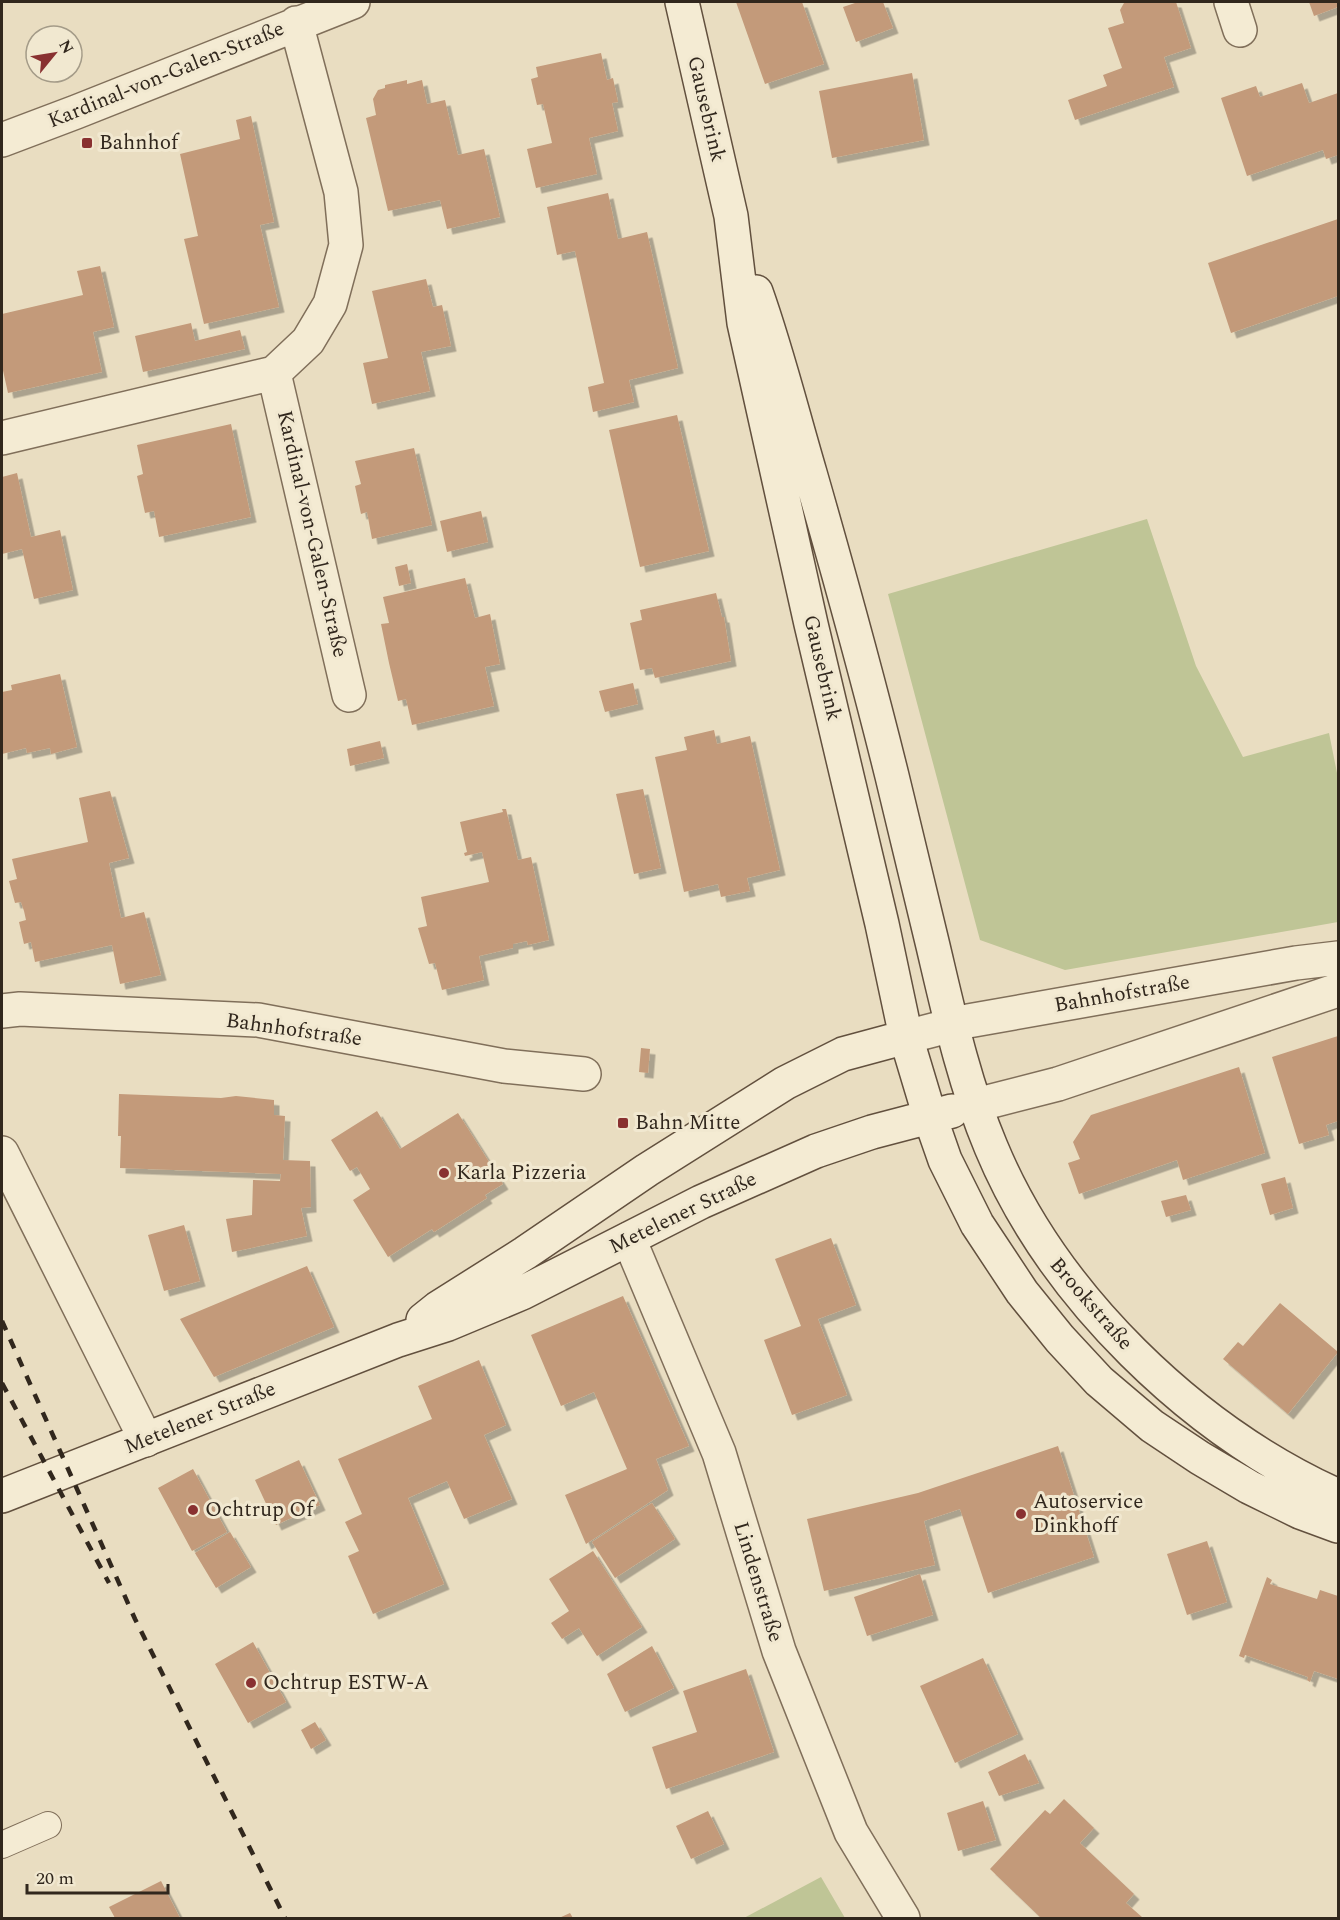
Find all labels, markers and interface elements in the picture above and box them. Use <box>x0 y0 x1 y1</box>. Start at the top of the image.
street label: Kardinal-von-Galen-Straße <box>43 13 289 137</box>
north arrow <box>24 24 84 84</box>
text: N <box>52 35 80 59</box>
street label: Gausebrink <box>678 53 734 165</box>
place label: Bahnhof <box>99 127 180 159</box>
marker: Bahnhof <box>80 136 94 150</box>
street label: Kardinal-von-Galen-Straße <box>268 407 356 661</box>
street label: Gausebrink <box>794 612 850 724</box>
street label: Bahnhofstraße <box>1052 966 1192 1022</box>
street label: Bahnhofstraße <box>224 1005 364 1055</box>
place label: Bahn Mitte <box>635 1107 740 1139</box>
marker: Bahn Mitte <box>616 1116 630 1130</box>
place label: Karla Pizzeria <box>456 1157 587 1189</box>
street label: Metelener Straße <box>604 1163 762 1263</box>
marker: Karla Pizzeria <box>437 1166 451 1180</box>
street label: Brookstraße <box>1041 1250 1141 1358</box>
street label: Metelener Straße <box>119 1373 281 1463</box>
place label: Autoservice Dinkhoff <box>1033 1486 1143 1542</box>
place label: Ochtrup Of <box>205 1494 315 1526</box>
marker: Ochtrup Of <box>186 1503 200 1517</box>
marker: Autoservice Dinkhoff <box>1014 1507 1028 1521</box>
street label: Lindenstraße <box>725 1518 791 1646</box>
place label: Ochtrup ESTW-A <box>263 1667 430 1699</box>
marker: Ochtrup ESTW-A <box>244 1676 258 1690</box>
scale bar <box>27 1857 168 1895</box>
text: 20 m <box>36 1865 74 1892</box>

